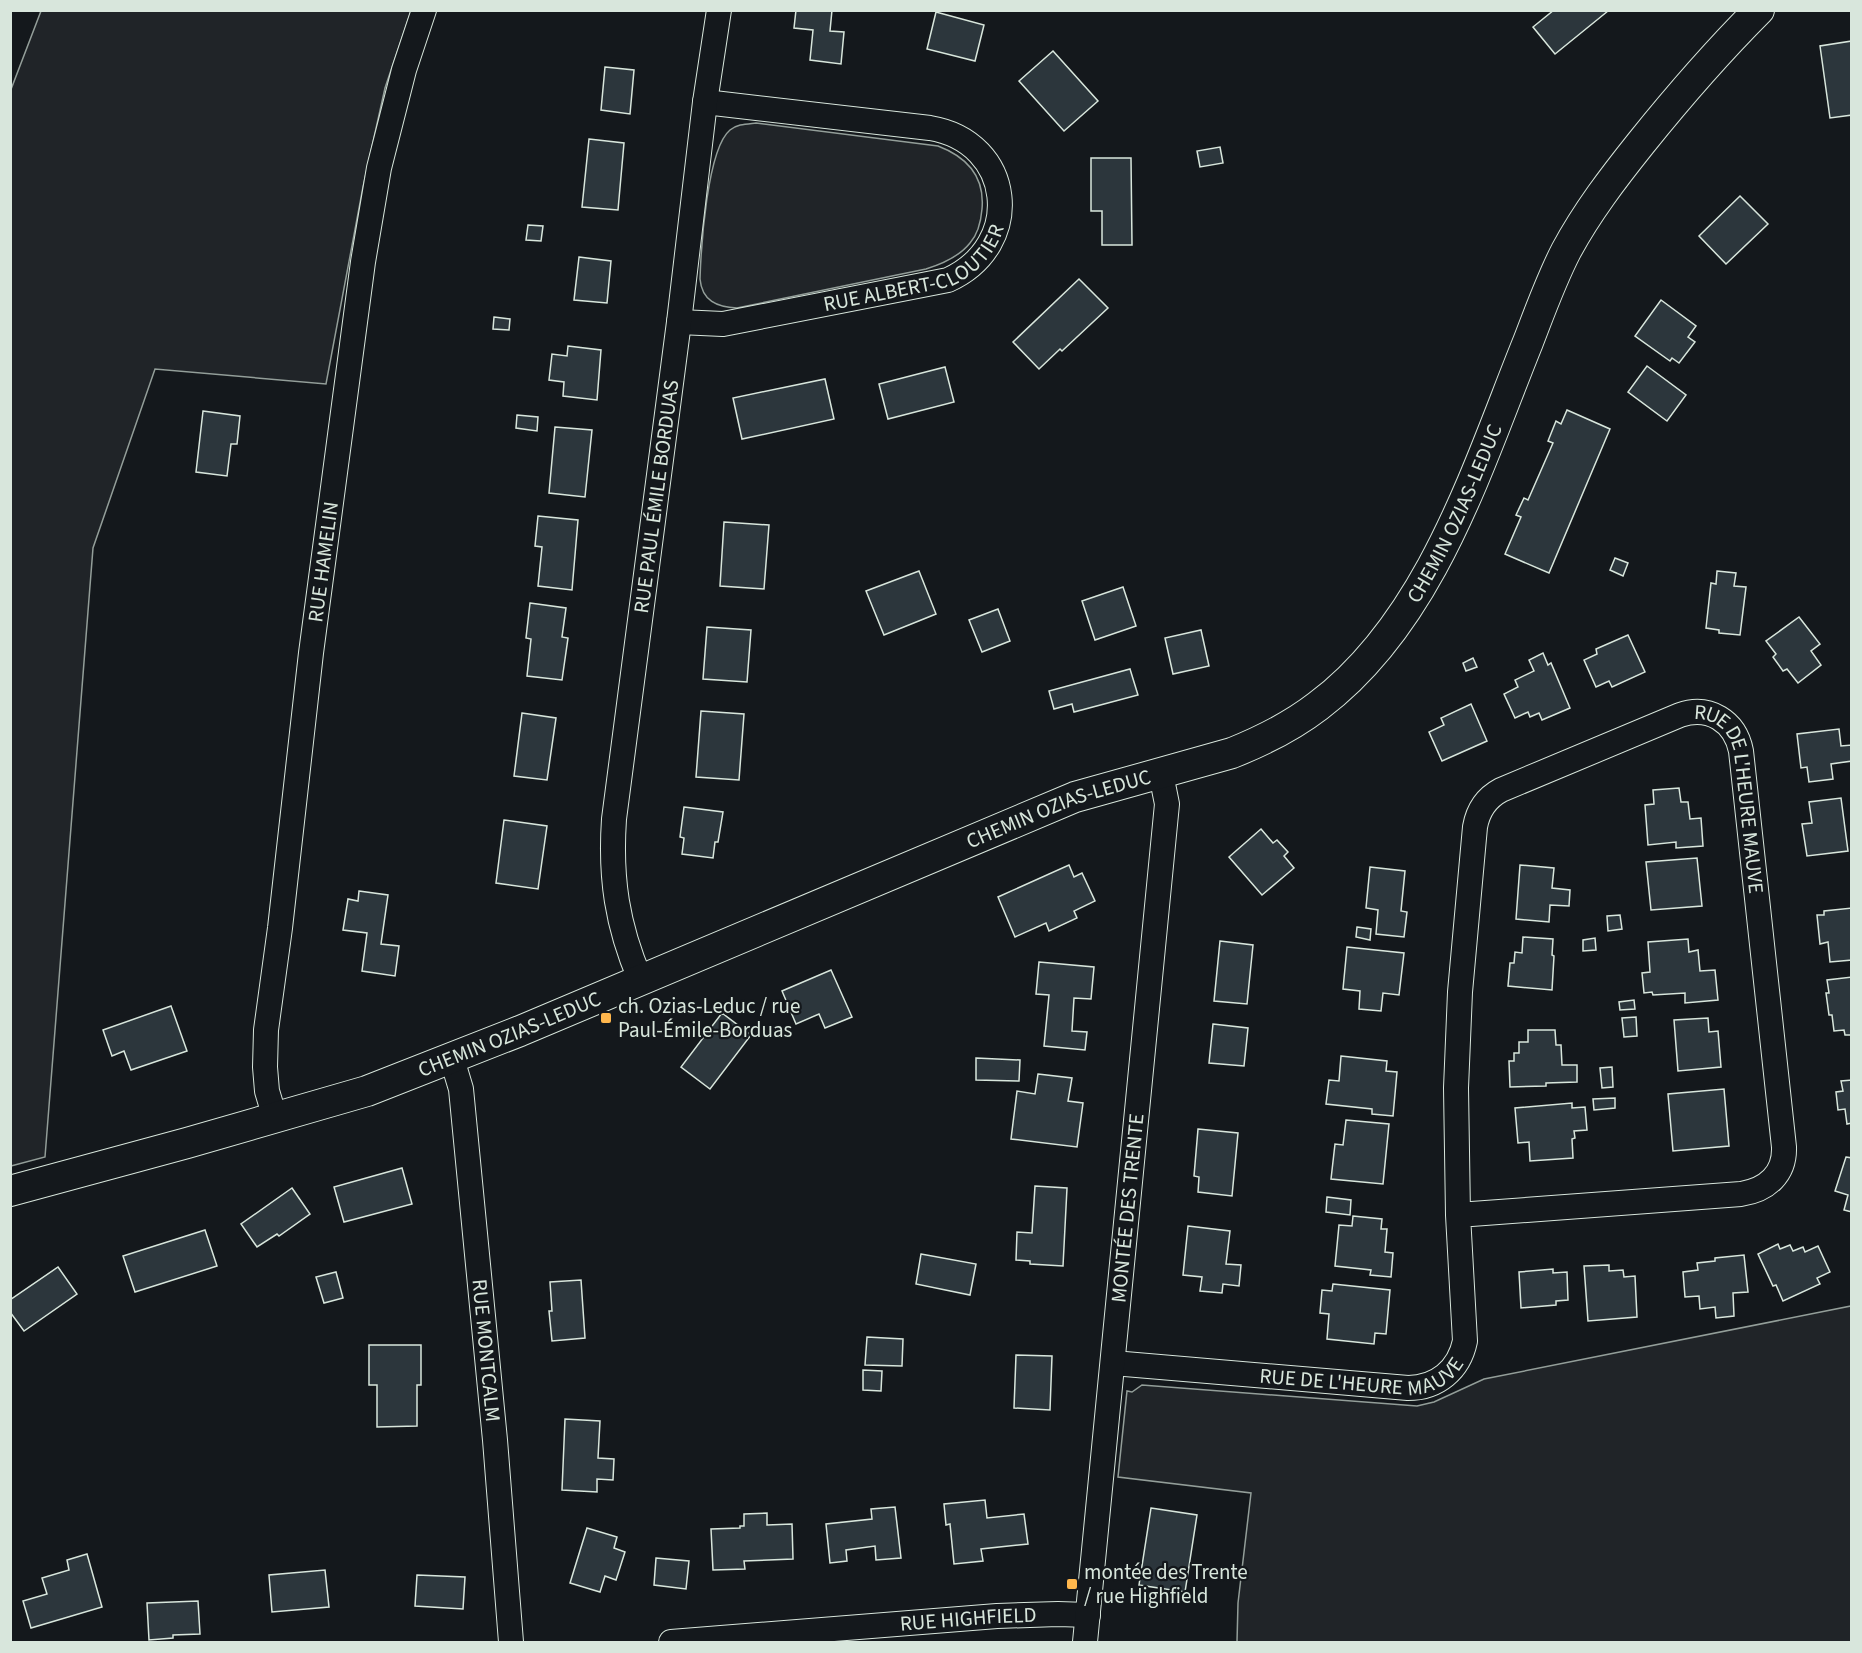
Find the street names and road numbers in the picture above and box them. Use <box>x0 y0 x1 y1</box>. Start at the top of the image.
street label: RUE ALBERT-CLOUTIER <box>821 220 1011 319</box>
street label: RUE PAUL ÉMILE BORDUAS <box>626 378 686 615</box>
street label: CHEMIN OZIAS-LEDUC <box>1399 419 1509 609</box>
street label: RUE HAMELIN <box>300 500 346 624</box>
street label: RUE DE L'HEURE MAUVE <box>1693 697 1771 895</box>
street label: CHEMIN OZIAS-LEDUC <box>961 761 1154 856</box>
street label: CHEMIN OZIAS-LEDUC <box>413 984 605 1085</box>
street label: MONTÉE DES TRENTE <box>1103 1112 1152 1304</box>
street label: RUE MONTCALM <box>464 1278 508 1423</box>
street label: RUE DE L'HEURE MAUVE <box>1258 1351 1471 1403</box>
street label: RUE HIGHFIELD <box>899 1600 1037 1639</box>

